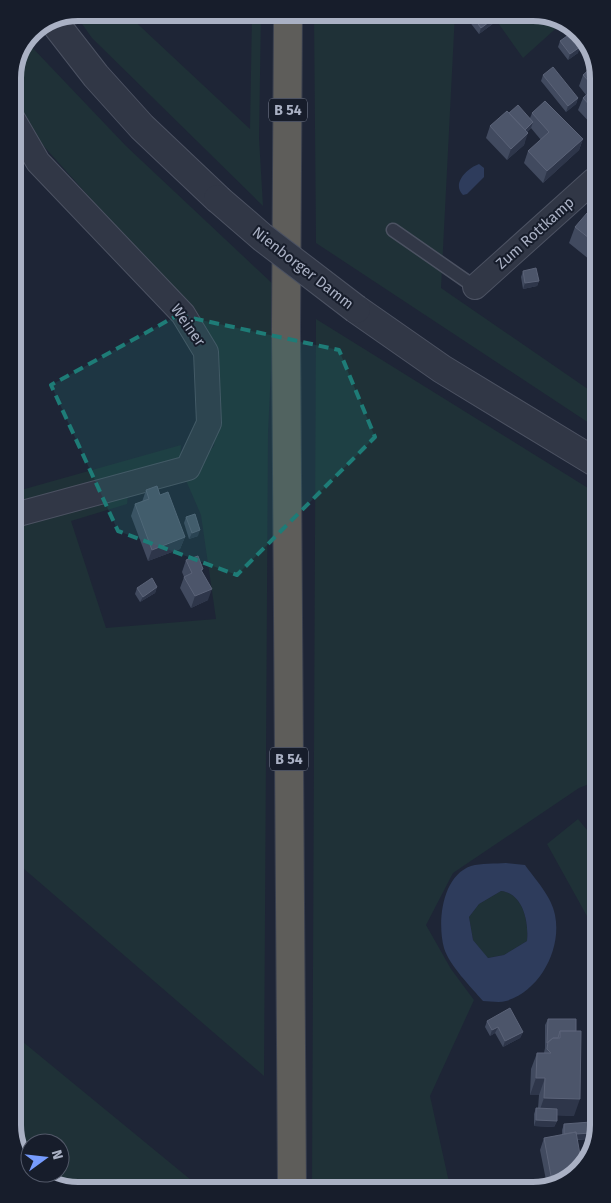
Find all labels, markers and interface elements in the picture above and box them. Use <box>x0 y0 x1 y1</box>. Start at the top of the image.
road number: B 54 <box>269 98 307 122</box>
street label: Zum Rottkamp <box>492 193 578 273</box>
street label: Nienborger Damm <box>249 223 357 313</box>
street label: Weiner <box>167 300 209 350</box>
road number: B 54 <box>270 748 308 771</box>
north arrow <box>20 1133 70 1183</box>
text: N <box>48 1148 66 1161</box>

